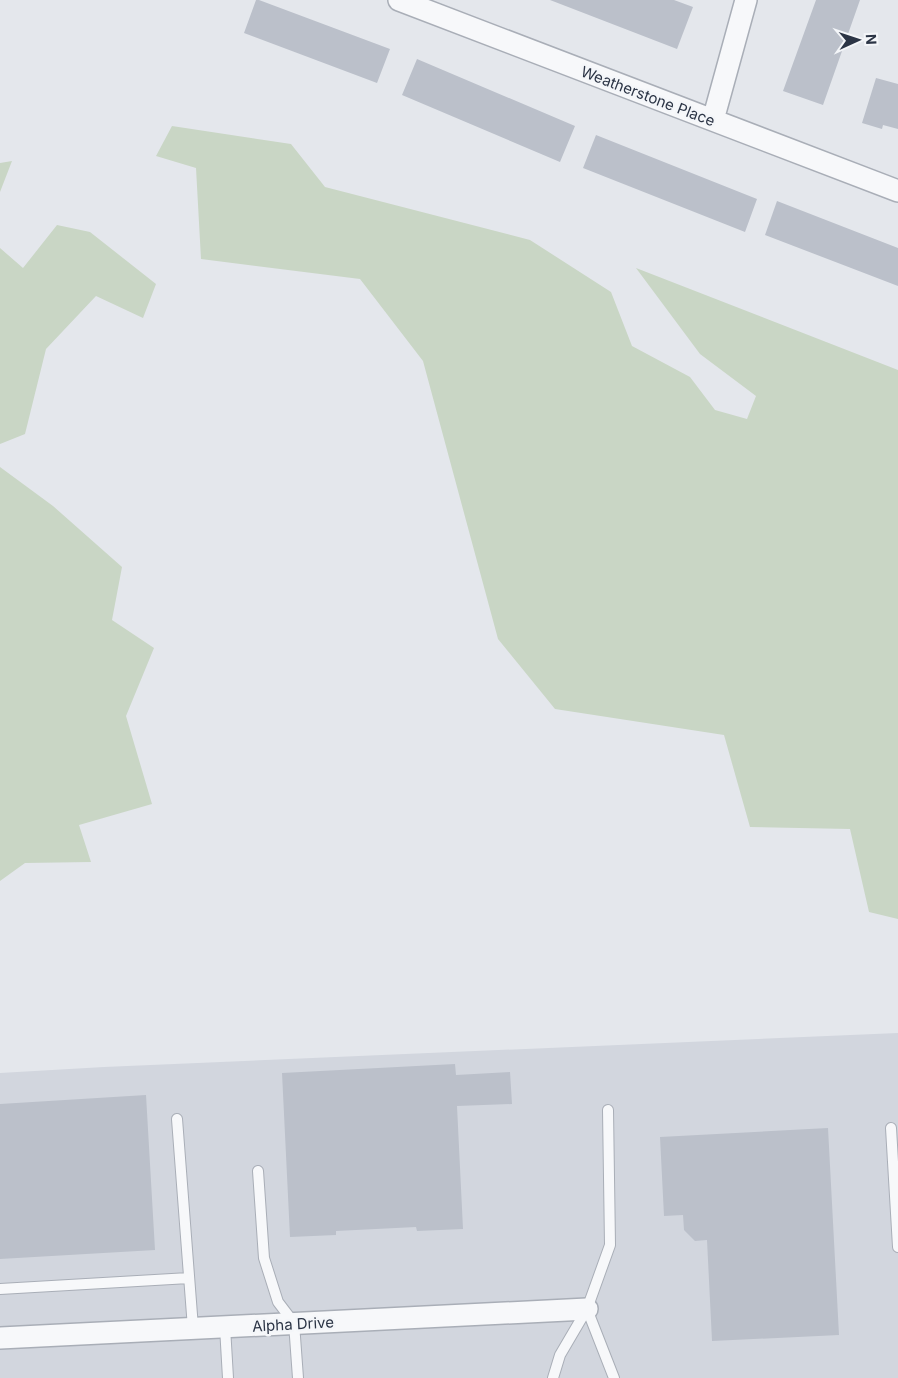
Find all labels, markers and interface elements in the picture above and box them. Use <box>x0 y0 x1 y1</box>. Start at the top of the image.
north arrow <box>833 15 883 65</box>
text: N <box>863 34 880 45</box>
street label: Weatherstone Place <box>578 62 718 130</box>
street label: Alpha Drive <box>252 1312 334 1336</box>

